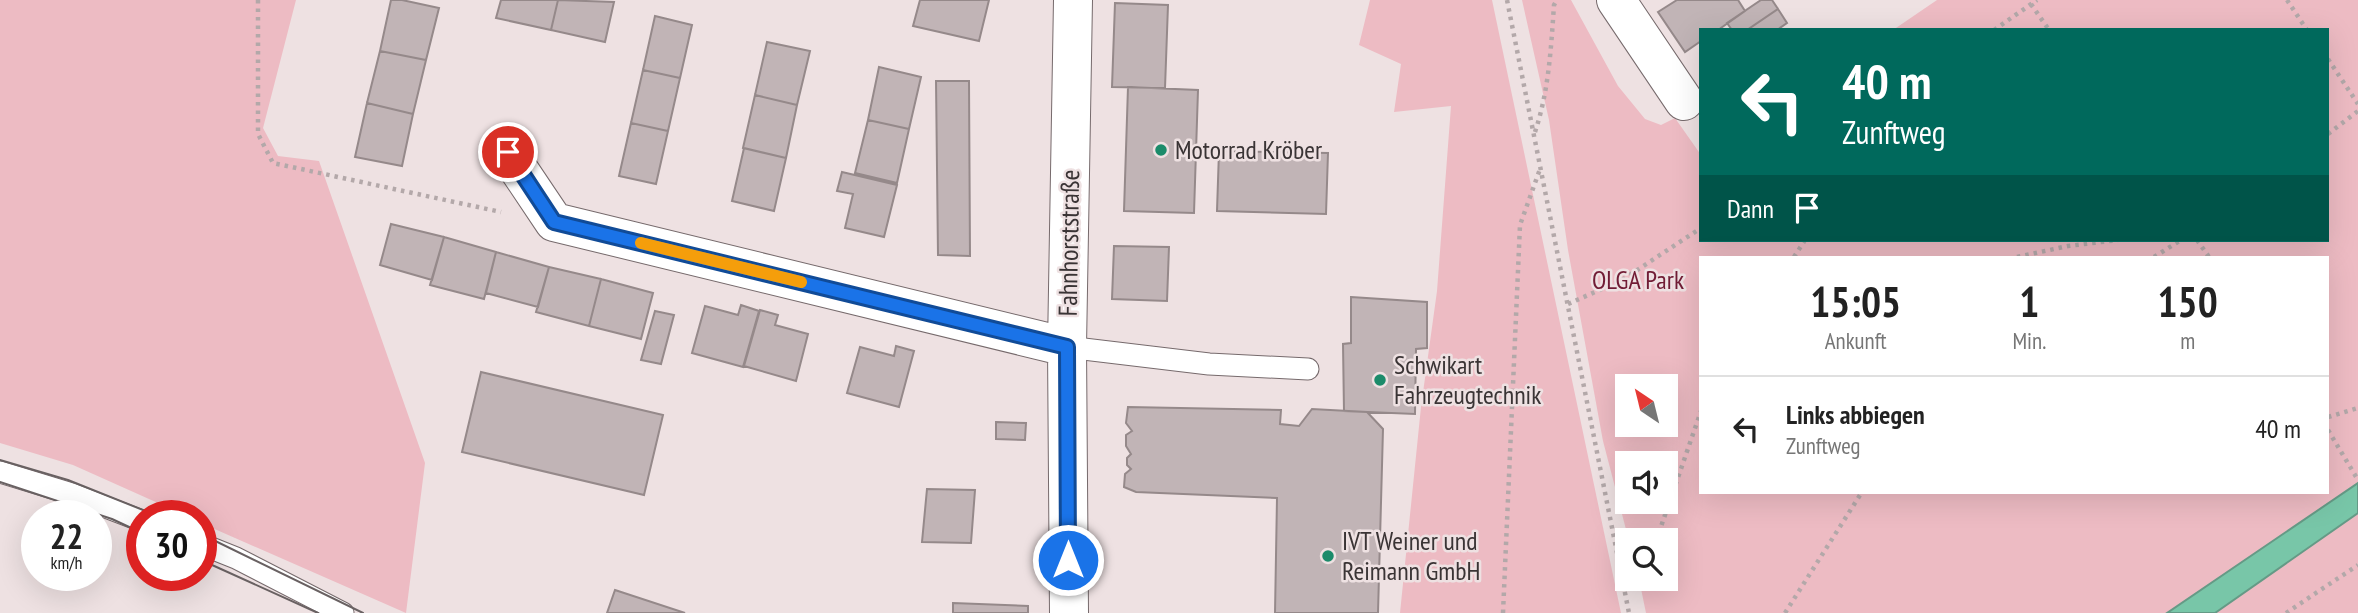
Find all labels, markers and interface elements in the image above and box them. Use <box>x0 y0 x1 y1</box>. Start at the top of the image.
text: 40 m <box>1842 49 1931 113</box>
icon: left <box>1727 56 1818 147</box>
text: Zunftweg <box>1842 111 1946 153</box>
pin <box>478 122 538 182</box>
icon: arrive <box>489 133 527 171</box>
place label: Motorrad Kröber <box>1175 133 1322 166</box>
marker: Motorrad Kröber <box>1153 142 1169 158</box>
street label: Fahnhorststraße <box>1051 169 1086 317</box>
icon: arrive <box>1788 189 1826 227</box>
text: Dann <box>1727 192 1774 225</box>
park label: OLGA Park <box>1592 263 1684 296</box>
text: 15:05 <box>1810 274 1901 329</box>
text: 1 <box>2019 274 2039 329</box>
text: 150 <box>2158 274 2218 329</box>
text: Ankunft <box>1825 326 1887 355</box>
text: Min. <box>2012 326 2046 355</box>
text: m <box>2180 326 2195 355</box>
place label: Schwikart Fahrzeugtechnik <box>1394 348 1541 411</box>
marker: Schwikart Fahrzeugtechnik <box>1372 372 1388 388</box>
north arrow <box>1615 374 1678 438</box>
map controls <box>1615 374 1678 591</box>
text: Links abbiegen <box>1786 398 1925 431</box>
icon: left <box>1727 410 1765 448</box>
text: 40 m <box>2255 412 2301 445</box>
text: Zunftweg <box>1786 431 1860 460</box>
button: sound <box>1615 451 1678 514</box>
speed limit sign: 30 <box>126 500 217 591</box>
text: 22 <box>50 513 83 559</box>
position arrow <box>1031 523 1105 597</box>
place label: IVT Weiner und Reimann GmbH <box>1342 524 1480 587</box>
button: search <box>1615 528 1678 591</box>
marker: IVT Weiner und Reimann GmbH <box>1320 548 1336 564</box>
text: km/h <box>51 551 82 574</box>

